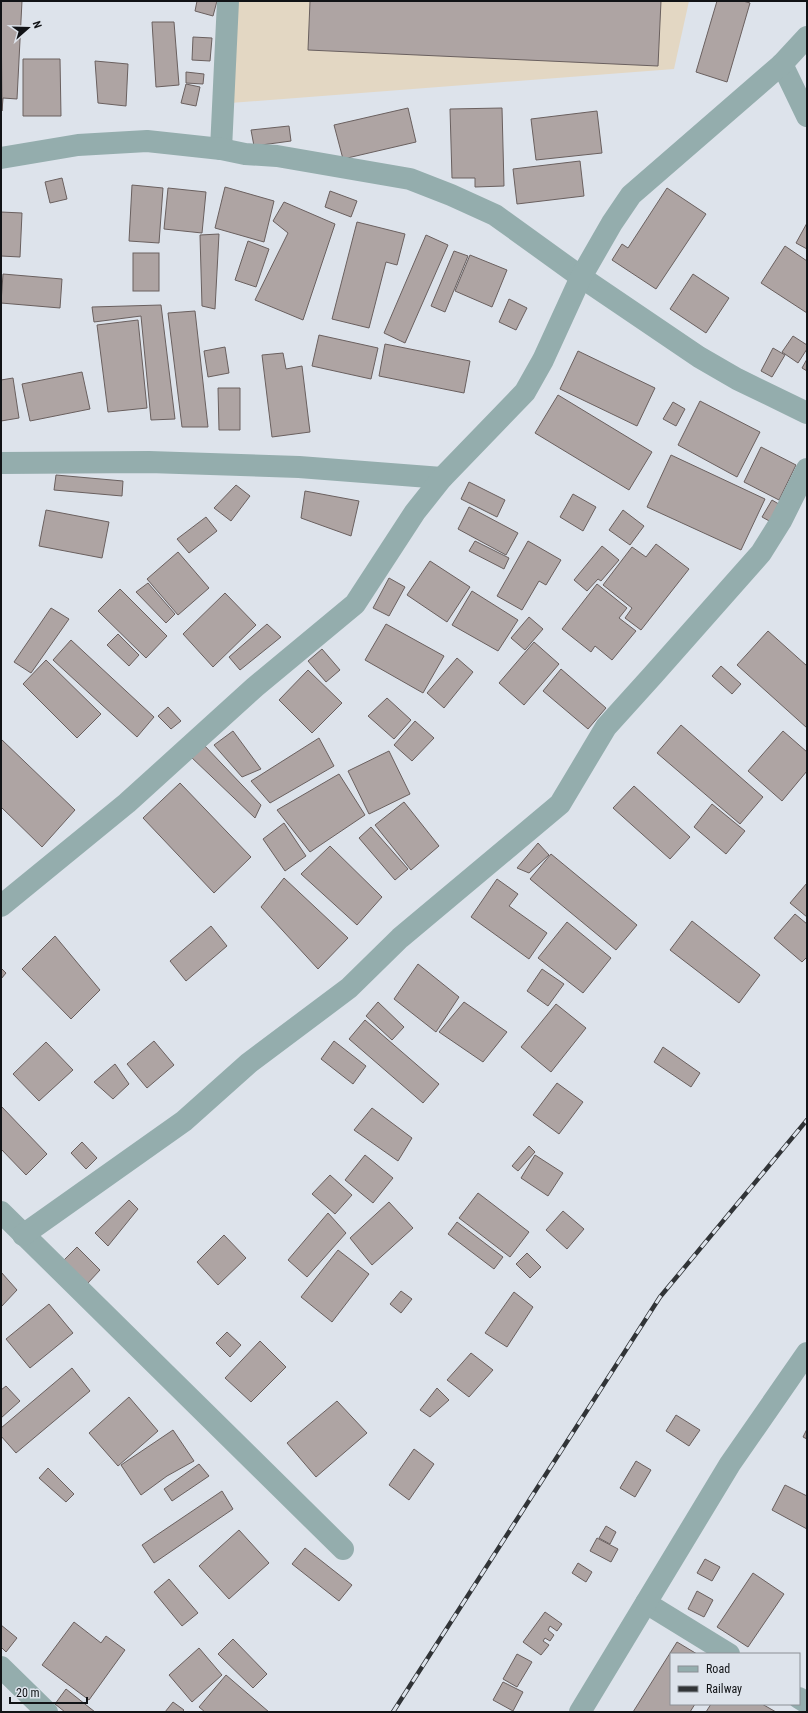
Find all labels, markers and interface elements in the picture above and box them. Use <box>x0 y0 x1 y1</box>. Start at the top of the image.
north arrow <box>8 8 48 48</box>
text: N <box>30 19 44 30</box>
legend <box>670 1653 800 1705</box>
text: Road <box>706 1662 730 1676</box>
scale bar <box>10 1679 87 1705</box>
text: Railway <box>706 1682 742 1696</box>
text: 20 m <box>16 1686 40 1700</box>

